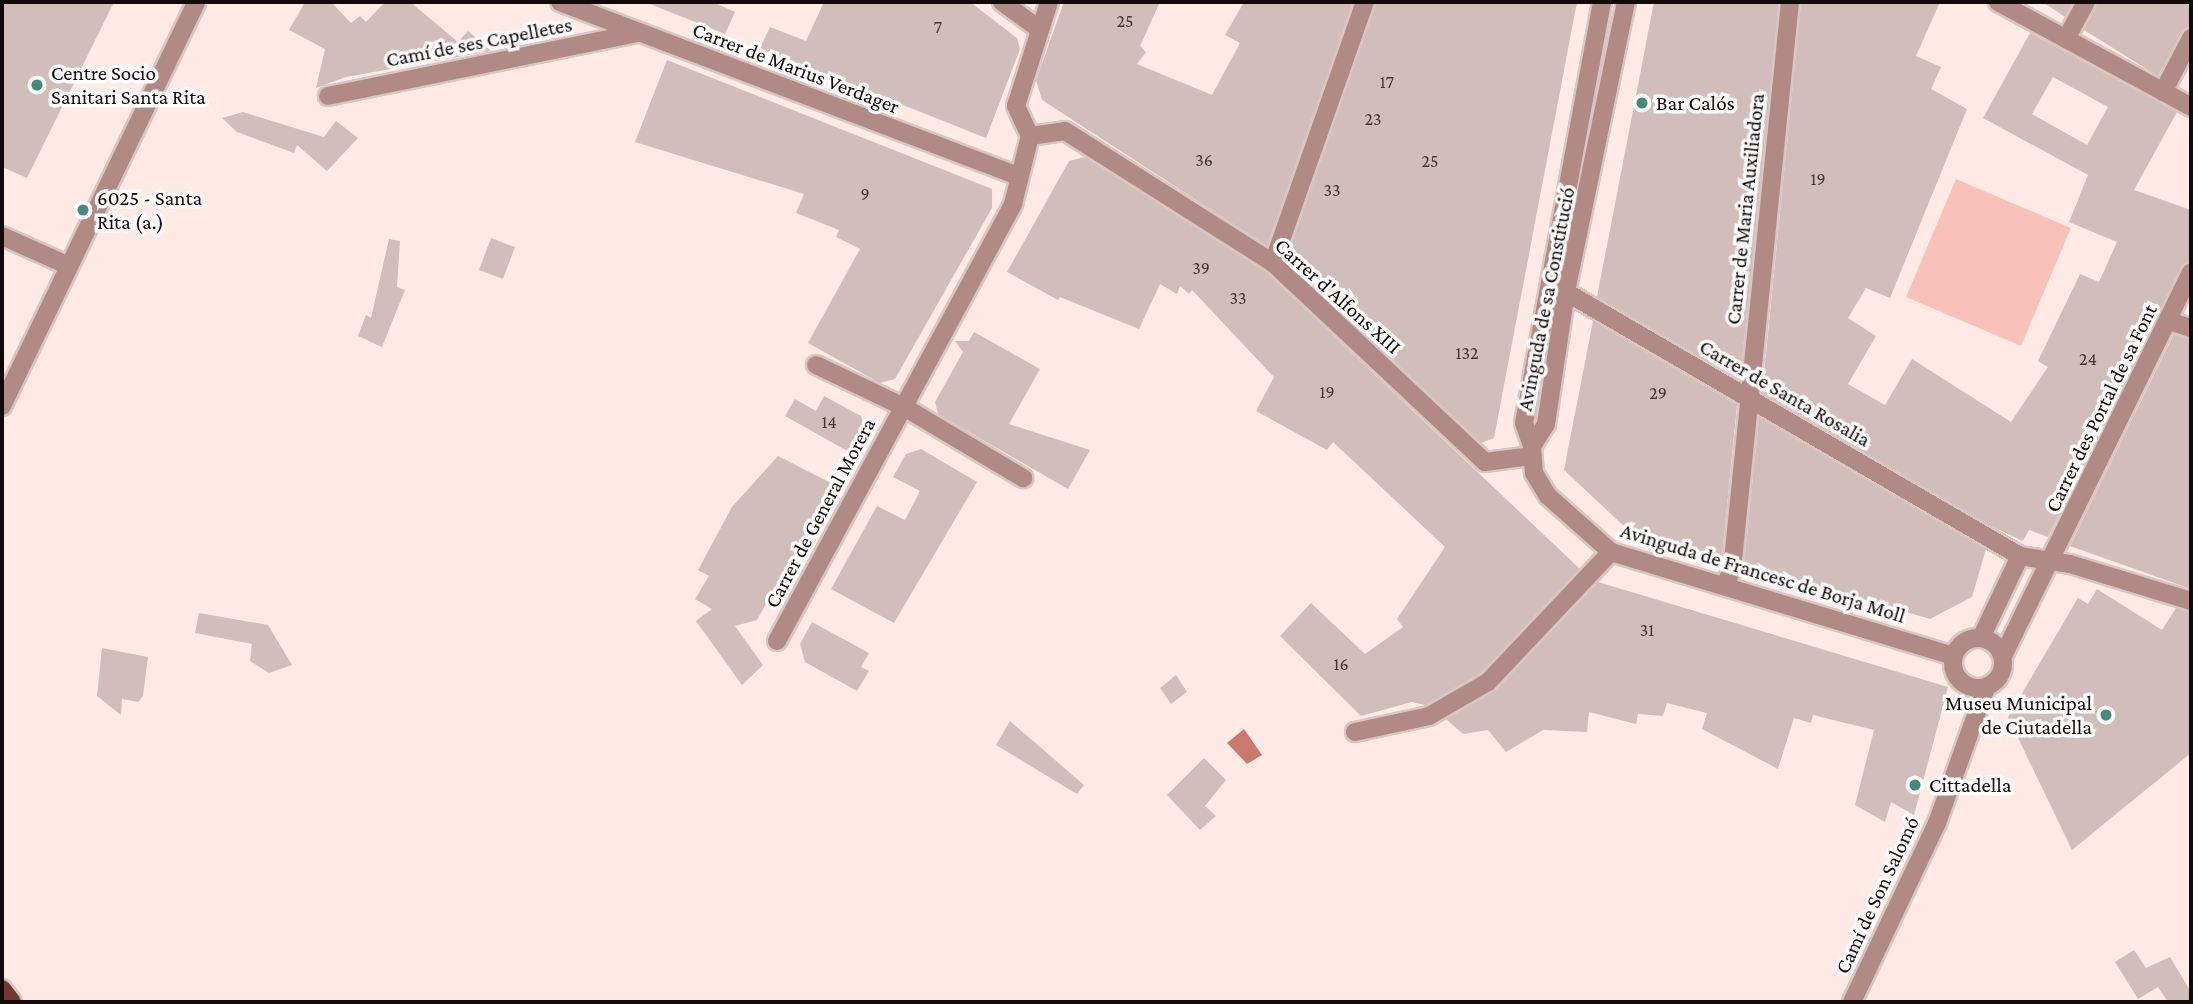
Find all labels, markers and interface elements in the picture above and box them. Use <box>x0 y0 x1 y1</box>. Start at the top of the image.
house number: 25 <box>1116 10 1134 32</box>
street label: Camí de ses Capelletes <box>384 12 574 72</box>
house number: 7 <box>934 16 942 38</box>
street label: Carrer de Marius Verdager <box>689 17 903 119</box>
place label: Centre Socio Sanitari Santa Rita <box>51 60 206 110</box>
house number: 17 <box>1380 71 1394 93</box>
marker: Centre Socio Sanitari Santa Rita <box>29 77 45 93</box>
place label: Bar Calós <box>1656 90 1735 116</box>
street label: Carrer de Maria Auxiliadora <box>1720 92 1770 326</box>
marker: Bar Calós <box>1634 95 1650 111</box>
house number: 23 <box>1364 108 1382 130</box>
house number: 36 <box>1195 149 1213 171</box>
house number: 25 <box>1421 150 1439 172</box>
house number: 19 <box>1810 168 1826 190</box>
house number: 33 <box>1324 179 1340 201</box>
house number: 9 <box>860 183 870 205</box>
place label: 6025 - Santa Rita (a.) <box>97 185 202 235</box>
street label: Avinguda de sa Constitució <box>1512 185 1580 413</box>
marker: 6025 - Santa Rita (a.) <box>75 202 91 218</box>
street label: Carrer d'Alfons XIII <box>1270 233 1406 359</box>
house number: 39 <box>1192 257 1210 279</box>
house number: 33 <box>1230 287 1246 309</box>
street label: Carrer des Portal de sa Font <box>2040 300 2162 516</box>
street label: Carrer de Santa Rosalia <box>1695 334 1875 452</box>
house number: 132 <box>1455 342 1479 364</box>
house number: 24 <box>2079 348 2097 370</box>
house number: 19 <box>1319 381 1335 403</box>
house number: 29 <box>1649 382 1667 404</box>
house number: 14 <box>821 411 837 433</box>
street label: Carrer de General Morera <box>759 414 881 612</box>
street label: Avinguda de Francesc de Borja Moll <box>1618 518 1908 628</box>
house number: 31 <box>1640 619 1654 641</box>
house number: 16 <box>1333 653 1349 675</box>
place label: Museu Municipal de Ciutadella <box>1945 690 2092 740</box>
marker: Museu Municipal de Ciutadella <box>2098 707 2114 723</box>
place label: Cittadella <box>1929 772 2011 798</box>
marker: Cittadella <box>1907 777 1923 793</box>
street label: Camí de Son Salomó <box>1829 812 1925 978</box>

